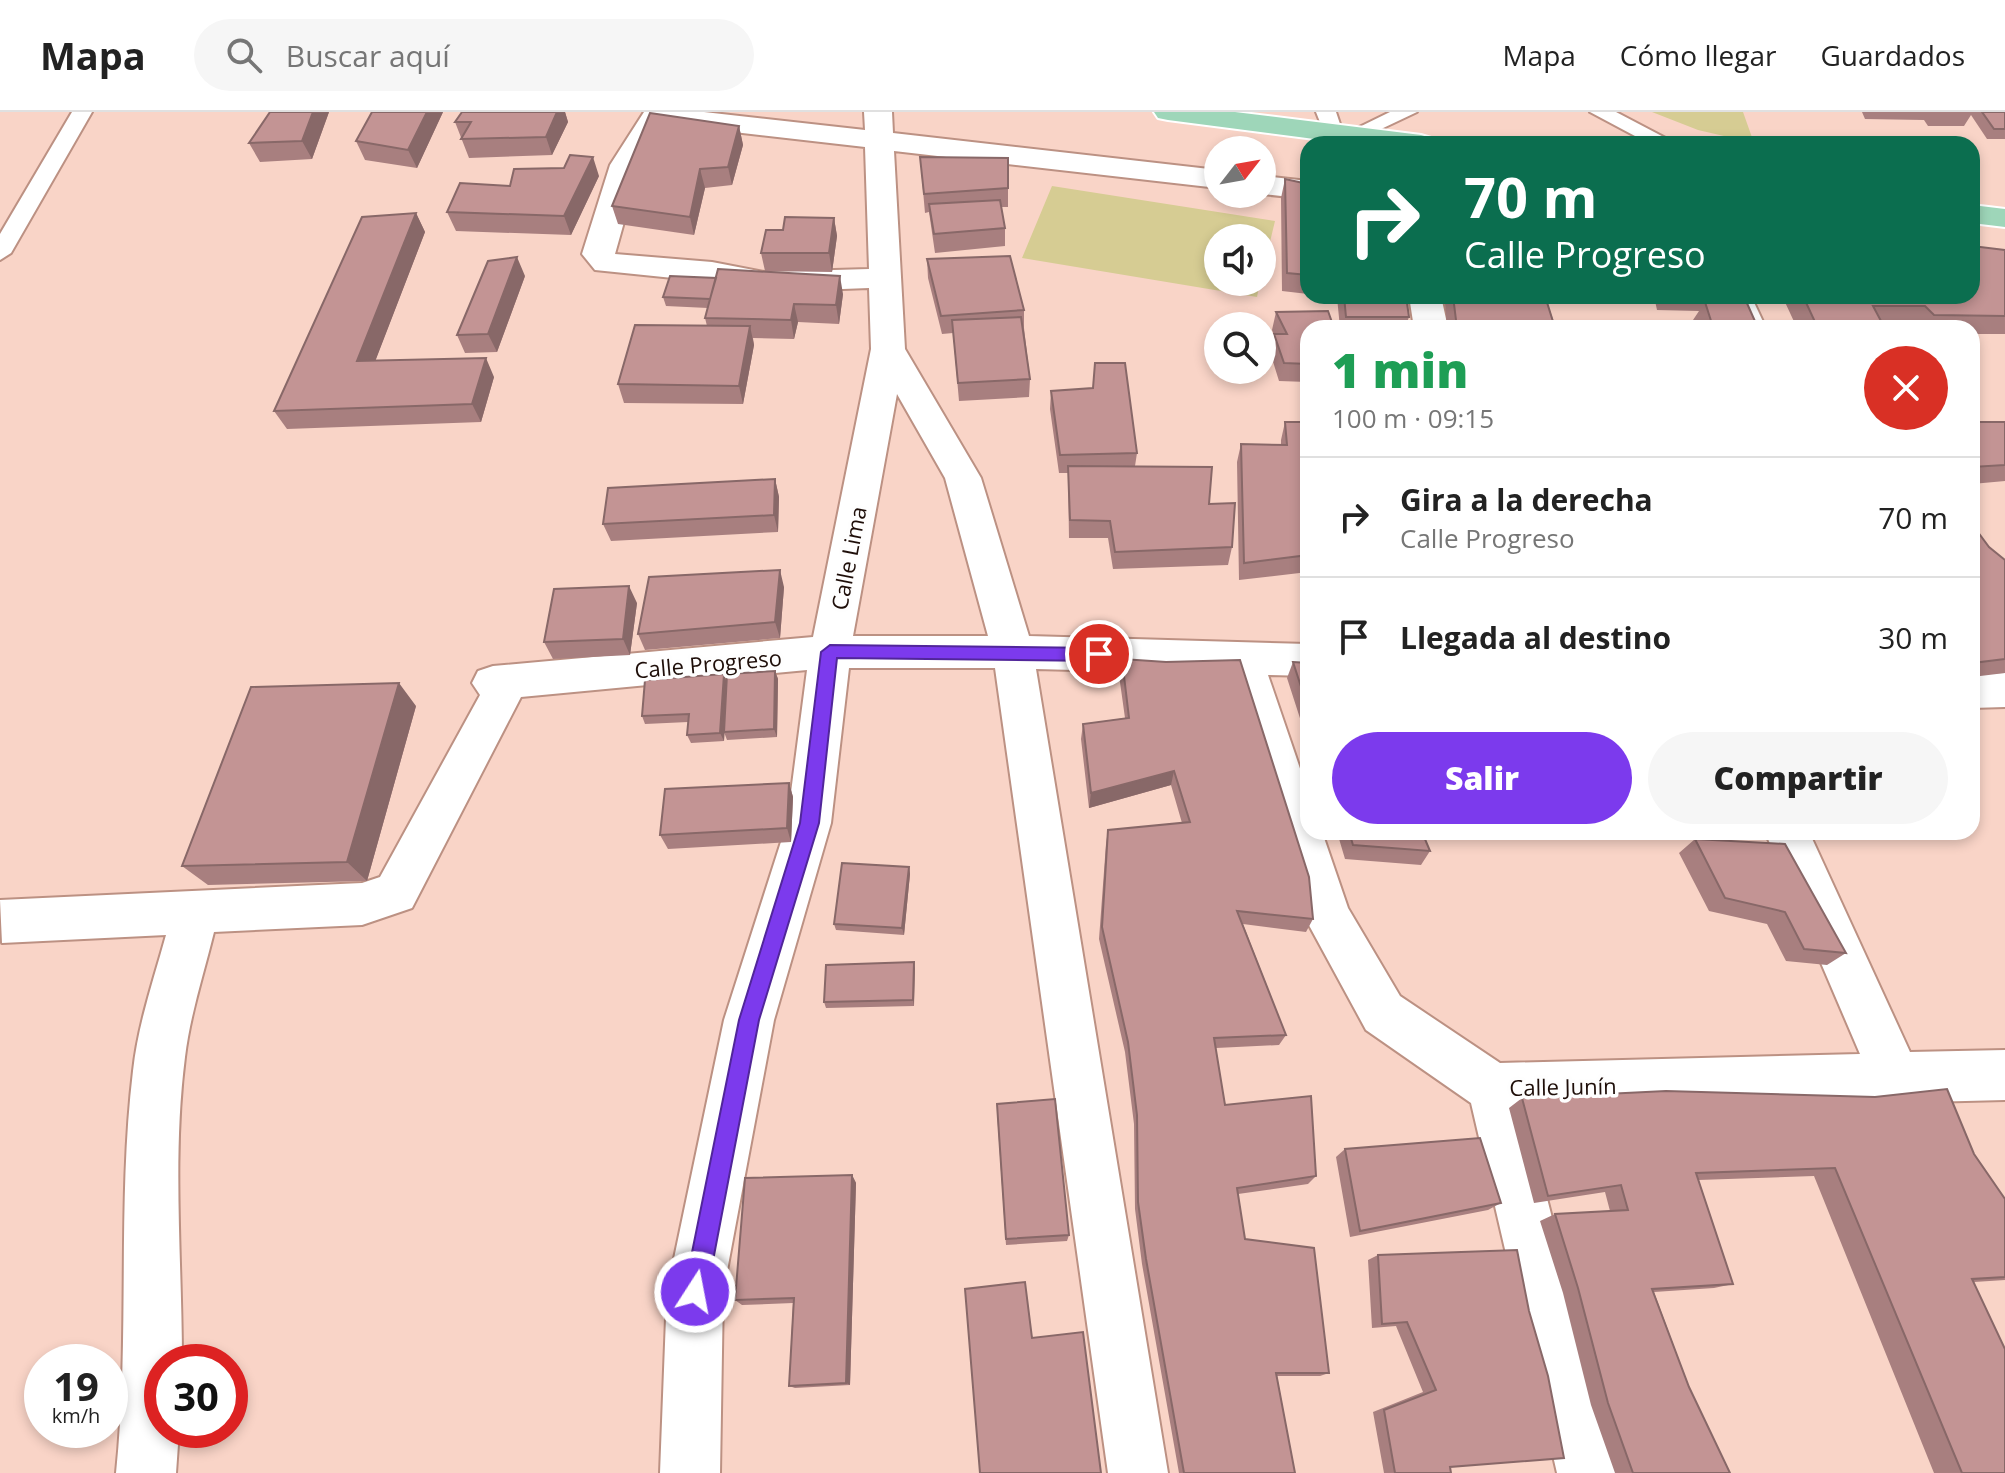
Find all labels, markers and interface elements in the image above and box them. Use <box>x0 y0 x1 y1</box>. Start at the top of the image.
search box <box>194 19 754 91</box>
text: Mapa <box>40 29 146 81</box>
icon: search <box>222 33 266 77</box>
text: Buscar aquí <box>286 35 450 76</box>
text: Mapa <box>1502 36 1576 74</box>
text: Cómo llegar <box>1620 36 1776 74</box>
text: Guardados <box>1820 36 1965 74</box>
north arrow <box>1204 136 1276 208</box>
map controls <box>1204 136 1276 384</box>
text: 70 m <box>1464 158 1598 234</box>
icon: right <box>1332 168 1436 272</box>
button: sound <box>1204 224 1276 296</box>
text: Calle Progreso <box>1464 230 1706 279</box>
button: search <box>1204 312 1276 384</box>
text: 1 min <box>1332 337 1468 402</box>
button: close <box>1864 346 1948 430</box>
text: 100 m · 09:15 <box>1332 400 1494 436</box>
text: Gira a la derecha <box>1400 479 1653 520</box>
icon: right <box>1332 495 1376 539</box>
text: 70 m <box>1878 497 1948 538</box>
street label: Calle Lima <box>823 504 873 612</box>
text: Calle Progreso <box>1400 520 1575 556</box>
icon: arrive <box>1332 615 1376 659</box>
text: Llegada al destino <box>1400 617 1671 658</box>
text: 30 m <box>1878 617 1948 658</box>
pin <box>1065 620 1133 688</box>
icon: arrive <box>1077 632 1121 676</box>
street label: Calle Progreso <box>633 642 783 684</box>
button: Salir <box>1332 732 1632 824</box>
button: Compartir <box>1648 732 1948 824</box>
street label: Calle Junín <box>1509 1070 1617 1102</box>
position arrow <box>653 1250 737 1334</box>
speed limit sign: 30 <box>144 1344 248 1448</box>
text: 19 <box>53 1358 99 1413</box>
text: km/h <box>52 1402 100 1429</box>

